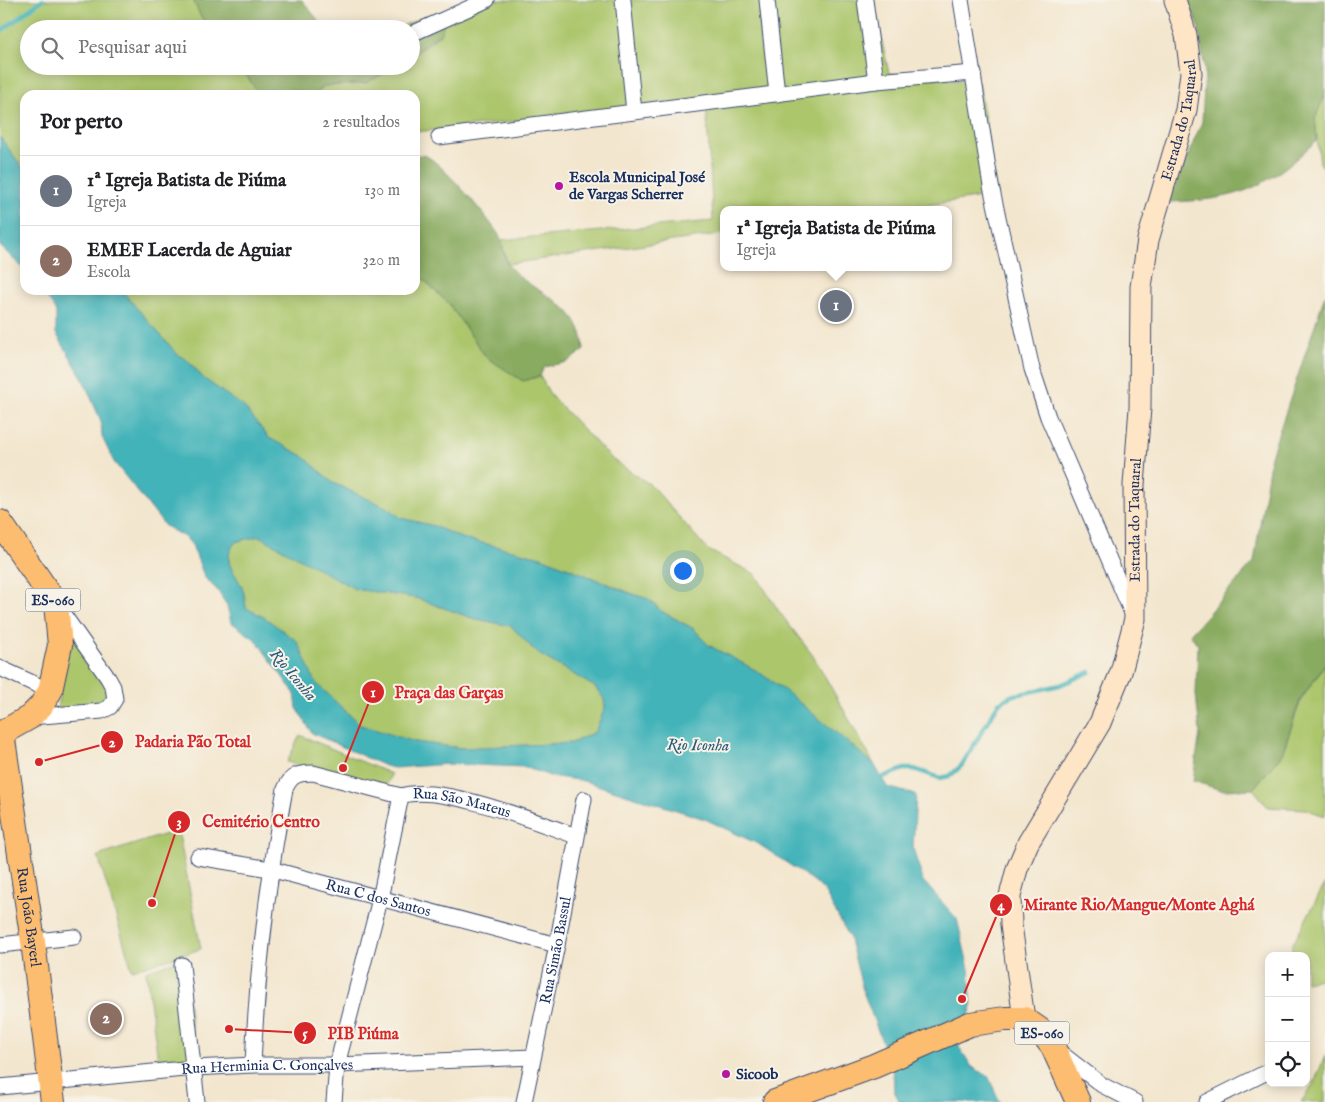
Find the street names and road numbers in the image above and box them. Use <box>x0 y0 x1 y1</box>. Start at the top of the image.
street label: Estrada do Taquaral <box>1157 57 1201 183</box>
street label: Estrada do Taquaral <box>1125 456 1146 582</box>
road number: ES-060 <box>26 588 80 612</box>
street label: Rua São Mateus <box>412 784 513 822</box>
street label: Rua João Bayerl <box>12 866 45 969</box>
street label: Rua C dos Santos <box>323 875 433 921</box>
street label: Rua Simão Bassul <box>536 894 576 1006</box>
road number: ES-060 <box>1014 1021 1070 1044</box>
street label: Rua Herminia C. Gonçalves <box>180 1055 353 1079</box>

